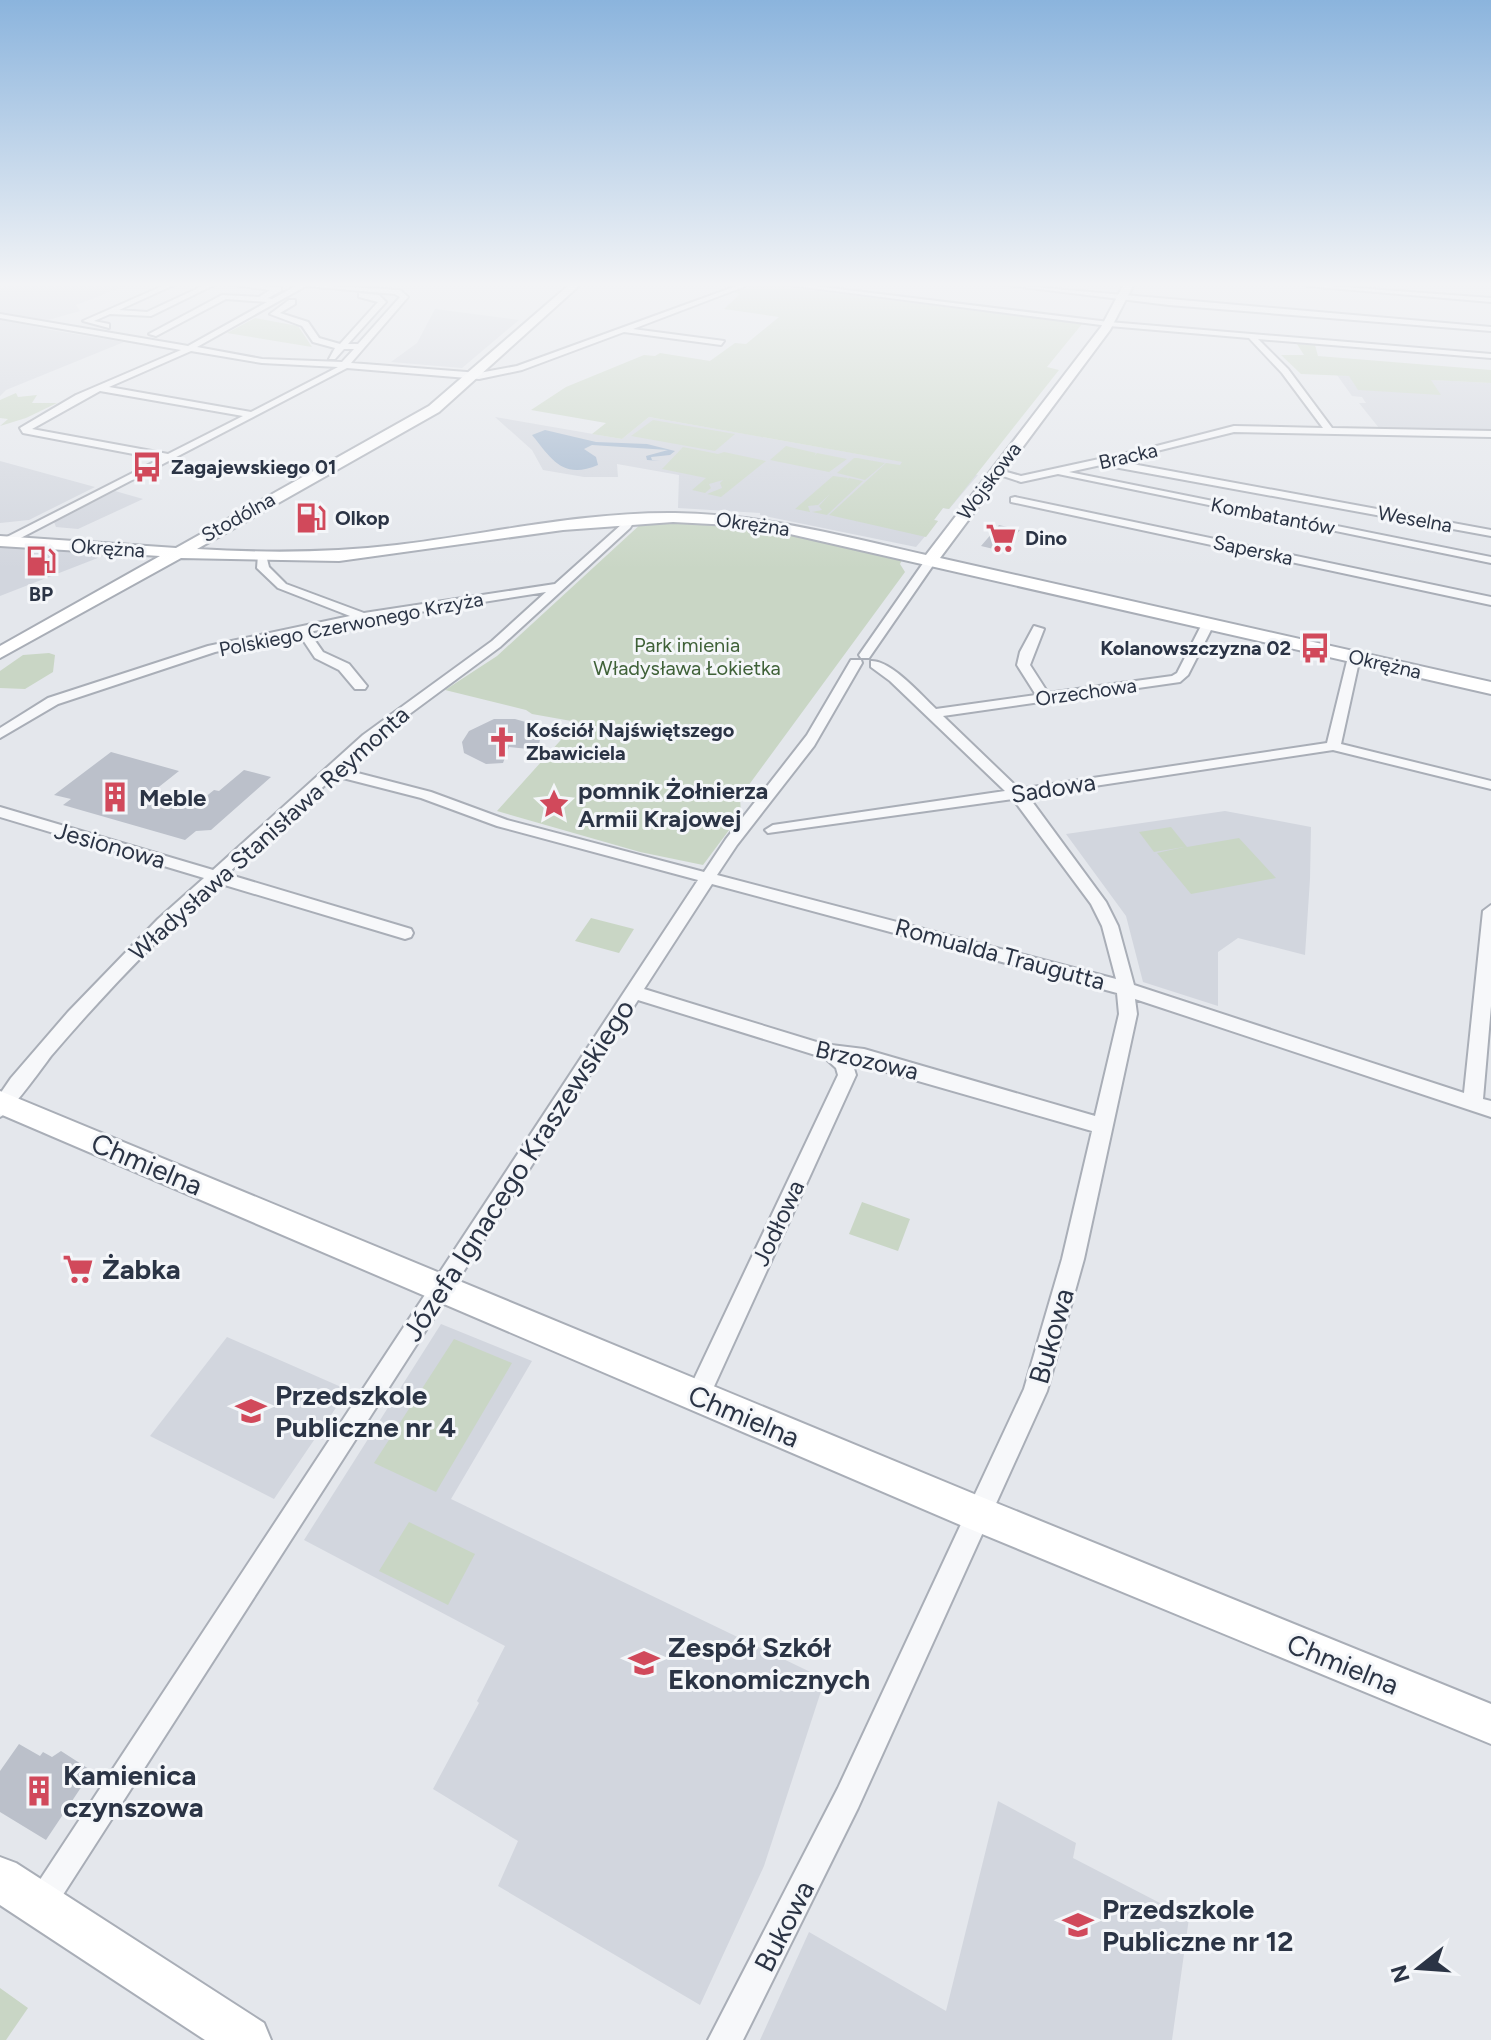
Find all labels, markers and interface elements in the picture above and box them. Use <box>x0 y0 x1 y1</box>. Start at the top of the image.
street label: Wojskowa <box>952 437 1026 525</box>
street label: Bracka <box>1096 438 1160 474</box>
bus stop icon: Zagajewskiego 01 <box>130 450 164 484</box>
place label: Zagajewskiego 01 <box>171 455 336 479</box>
street label: Stodólna <box>197 487 279 547</box>
street label: Kombatantów <box>1209 492 1337 540</box>
fuel station icon: Olkop <box>294 501 328 535</box>
street label: Weselna <box>1376 501 1454 537</box>
place label: Olkop <box>335 506 390 530</box>
street label: Okrężna <box>715 507 791 541</box>
supermarket icon: Dino <box>984 521 1018 555</box>
place label: Dino <box>1025 526 1068 550</box>
street label: Saperska <box>1211 530 1295 570</box>
street label: Okrężna <box>70 533 146 563</box>
fuel station icon: BP <box>24 544 58 578</box>
place label: BP <box>29 582 53 606</box>
street label: Polskiego Czerwonego Krzyża <box>217 587 485 661</box>
bus stop icon: Kolanowszczyzna 02 <box>1298 631 1332 665</box>
park label: Park imienia Władysława Łokietka <box>593 633 781 680</box>
place label: Kolanowszczyzna 02 <box>1100 636 1291 660</box>
street label: Okrężna <box>1346 644 1424 684</box>
street label: Orzechowa <box>1034 673 1138 711</box>
street label: Władysława Stanisława Reymonta <box>123 700 415 966</box>
place label: Kościół Najświętszego Zbawiciela <box>526 718 735 765</box>
church icon: Kościół Najświętszego Zbawiciela <box>485 725 519 759</box>
street label: Sadowa <box>1009 767 1097 809</box>
place label: pomnik Żołnierza Armii Krajowej <box>578 776 768 833</box>
building icon: Meble <box>98 780 132 814</box>
place label: Meble <box>139 783 206 812</box>
place icon: pomnik Żołnierza Armii Krajowej <box>537 787 571 821</box>
street label: Jesionowa <box>51 815 169 875</box>
street label: Romualda Traugutta <box>892 912 1108 996</box>
street label: Józefa Ignacego Kraszewskiego <box>395 993 641 1347</box>
street label: Brzozowa <box>813 1034 921 1086</box>
street label: Chmielna <box>86 1125 208 1203</box>
street label: Jodłowa <box>746 1175 810 1271</box>
supermarket icon: Żabka <box>61 1252 95 1286</box>
place label: Żabka <box>102 1252 181 1286</box>
street label: Bukowa <box>1021 1284 1081 1388</box>
street label: Chmielna <box>683 1377 805 1455</box>
place label: Przedszkole Publiczne nr 4 <box>275 1378 456 1444</box>
school or university icon: Przedszkole Publiczne nr 4 <box>234 1394 268 1428</box>
street label: Chmielna <box>1282 1626 1404 1702</box>
place label: Zespół Szkół Ekonomicznych <box>668 1630 870 1696</box>
school or university icon: Zespół Szkół Ekonomicznych <box>627 1646 661 1680</box>
place label: Kamienica czynszowa <box>63 1758 204 1824</box>
building icon: Kamienica czynszowa <box>22 1774 56 1808</box>
street label: Bukowa <box>747 1875 821 1977</box>
place label: Przedszkole Publiczne nr 12 <box>1102 1892 1294 1958</box>
school or university icon: Przedszkole Publiczne nr 12 <box>1061 1908 1095 1942</box>
north arrow <box>1379 1928 1459 2008</box>
text: N <box>1385 1962 1416 1986</box>

